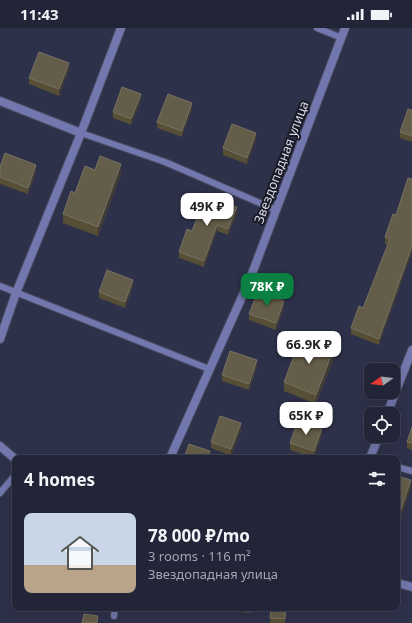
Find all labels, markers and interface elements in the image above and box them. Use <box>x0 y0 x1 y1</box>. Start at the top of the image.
text: 11:43 <box>20 4 59 24</box>
street label: Звездопадная улица <box>249 98 313 226</box>
pin: 49K ₽ <box>179 193 235 227</box>
text: 49K ₽ <box>190 197 224 215</box>
pin: 78K ₽ <box>239 273 295 307</box>
text: 78K ₽ <box>250 277 284 295</box>
pin: 66.9K ₽ <box>272 331 346 365</box>
text: 66.9K ₽ <box>286 335 332 353</box>
north arrow <box>364 363 400 399</box>
map controls <box>364 363 400 443</box>
pin: 65K ₽ <box>278 402 334 436</box>
text: 65K ₽ <box>289 406 323 424</box>
button: locate <box>364 407 400 443</box>
text: 4 homes <box>24 468 95 491</box>
icon: filters <box>366 468 388 490</box>
text: 78 000 ₽/mo <box>148 524 250 547</box>
icon: home <box>56 529 104 577</box>
text: 3 rooms · 116 m² <box>148 547 251 565</box>
text: Звездопадная улица <box>148 565 278 583</box>

